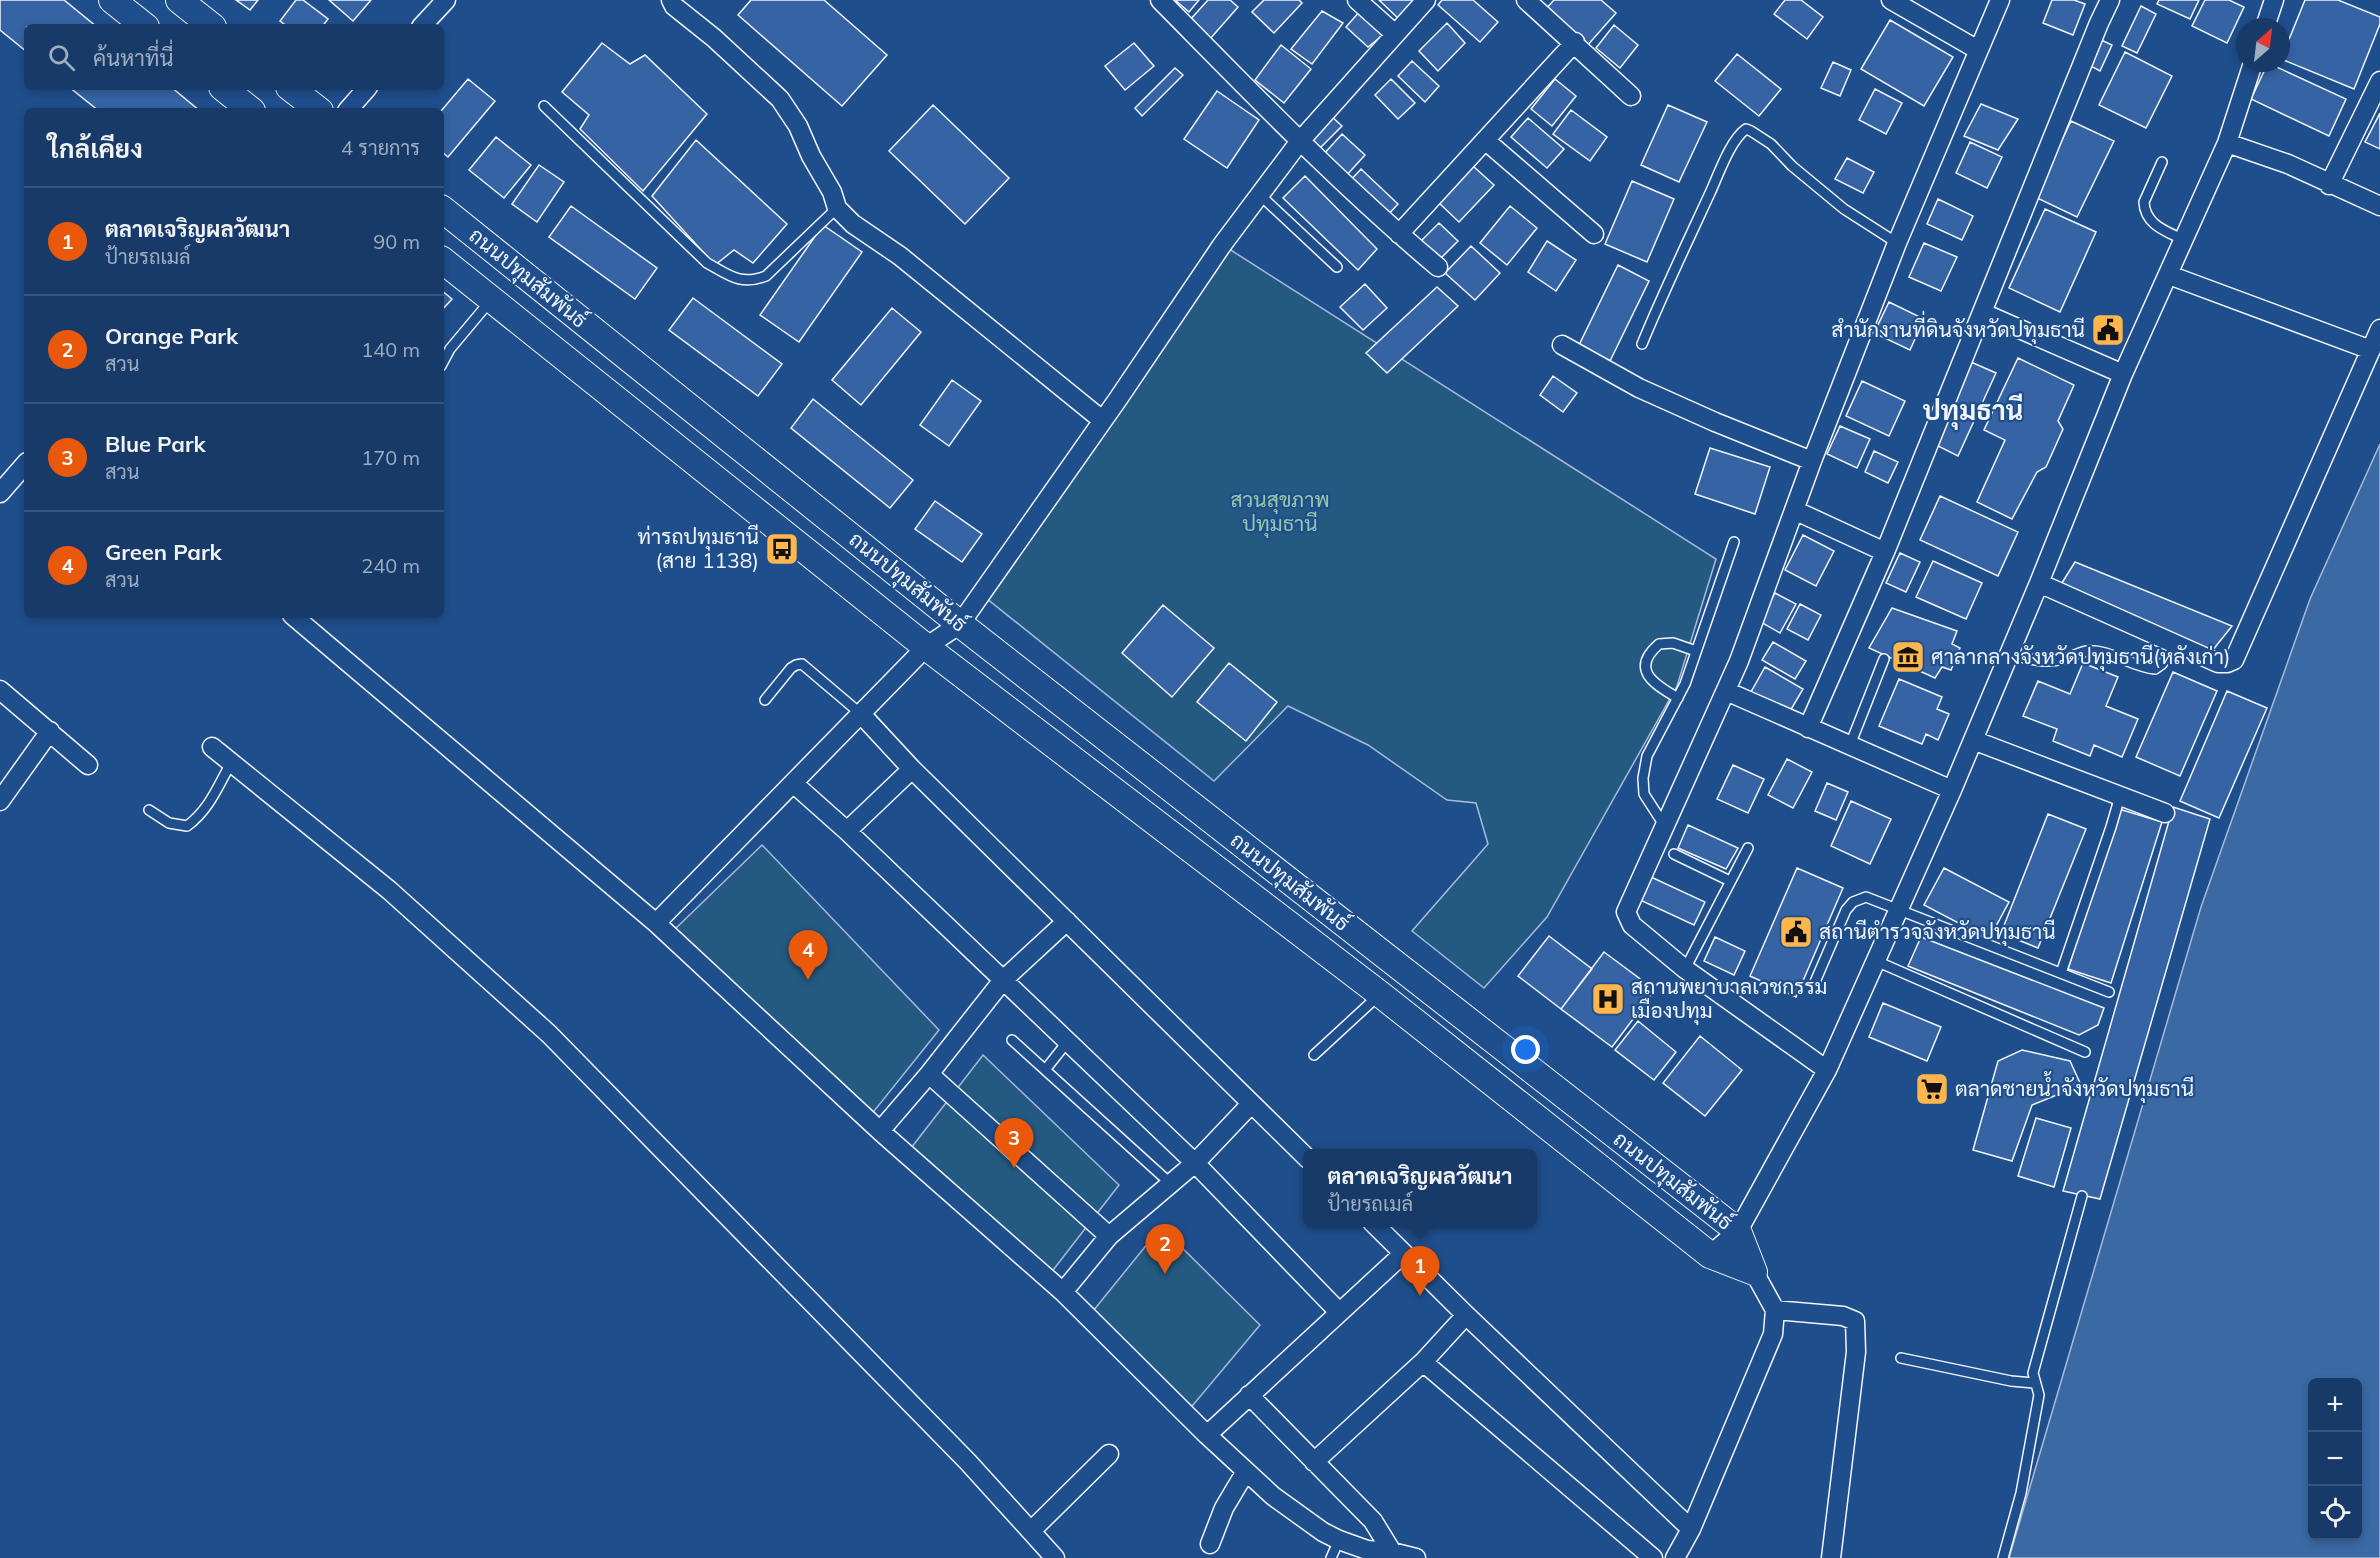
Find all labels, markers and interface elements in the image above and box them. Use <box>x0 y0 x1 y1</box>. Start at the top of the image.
north arrow <box>2236 18 2290 72</box>
search box <box>24 24 444 90</box>
icon: search <box>45 41 78 74</box>
text: ค้นหาที่นี่ <box>93 44 173 72</box>
text: ใกล้เคียง <box>48 132 143 165</box>
text: 4 รายการ <box>341 135 420 160</box>
text: ตลาดเจริญผลวัฒนา <box>105 215 290 243</box>
street label: ถนนปทุมสัมพันธ์ <box>463 222 593 334</box>
text: 1 <box>62 229 74 254</box>
text: 90 m <box>373 229 420 254</box>
text: ป้ายรถเมล์ <box>105 244 191 269</box>
place label: สำนักงานที่ดินจังหวัดปทุมธานี <box>1831 310 2085 344</box>
public building icon: สำนักงานที่ดินจังหวัดปทุมธานี <box>2090 312 2126 348</box>
text: Orange Park <box>105 322 238 350</box>
text: 2 <box>62 337 74 362</box>
text: 140 m <box>361 337 420 362</box>
text: สวน <box>105 351 140 376</box>
district label: ปทุมธานี <box>1923 393 2023 430</box>
text: Blue Park <box>105 430 206 458</box>
text: 3 <box>62 445 74 470</box>
text: 170 m <box>361 445 420 470</box>
text: สวน <box>105 459 140 484</box>
park label: สวนสุขภาพ ปทุมธานี <box>1230 486 1330 538</box>
place label: ท่ารถปทุมธานี (สาย 1138) <box>637 523 759 573</box>
street label: ถนนปทุมสัมพันธ์ <box>843 526 973 638</box>
bus stop icon: ท่ารถปทุมธานี (สาย 1138) <box>764 531 800 567</box>
text: Green Park <box>105 538 222 566</box>
text: 4 <box>62 553 74 578</box>
text: 240 m <box>361 553 420 578</box>
text: สวน <box>105 567 140 592</box>
museum icon: ศาลากลางจังหวัดปทุมธานี(หลังเก่า) <box>1890 639 1926 675</box>
place label: ศาลากลางจังหวัดปทุมธานี(หลังเก่า) <box>1931 643 2231 671</box>
street label: ถนนปทุมสัมพันธ์ <box>1225 827 1355 937</box>
public building icon: สถานีตำรวจจังหวัดปทุมธานี <box>1778 914 1814 950</box>
place label: สถานีตำรวจจังหวัดปทุมธานี <box>1819 918 2056 946</box>
pin: 4 <box>788 930 828 980</box>
place label: สถานพยาบาลเวชกรรม เมืองปทุม <box>1631 973 1827 1025</box>
hospital icon: สถานพยาบาลเวชกรรม เมืองปทุม <box>1590 981 1626 1017</box>
your location <box>1511 1035 1540 1064</box>
supermarket icon: ตลาดชายน้ำจังหวัดปทุมธานี <box>1914 1071 1950 1107</box>
place label: ตลาดชายน้ำจังหวัดปทุมธานี <box>1955 1071 2194 1103</box>
pin: 3 <box>994 1118 1034 1168</box>
street label: ถนนปทุมสัมพันธ์ <box>1608 1126 1738 1236</box>
popup <box>1303 1149 1537 1227</box>
text: ตลาดเจริญผลวัฒนา <box>1327 1162 1513 1190</box>
text: ป้ายรถเมล์ <box>1327 1191 1413 1216</box>
pin: 2 <box>1146 1224 1184 1274</box>
pin: 1 <box>1400 1246 1440 1296</box>
map controls <box>2308 1378 2362 1540</box>
button: + <box>2308 1378 2362 1432</box>
button: − <box>2308 1432 2362 1486</box>
button: locate <box>2308 1486 2362 1540</box>

